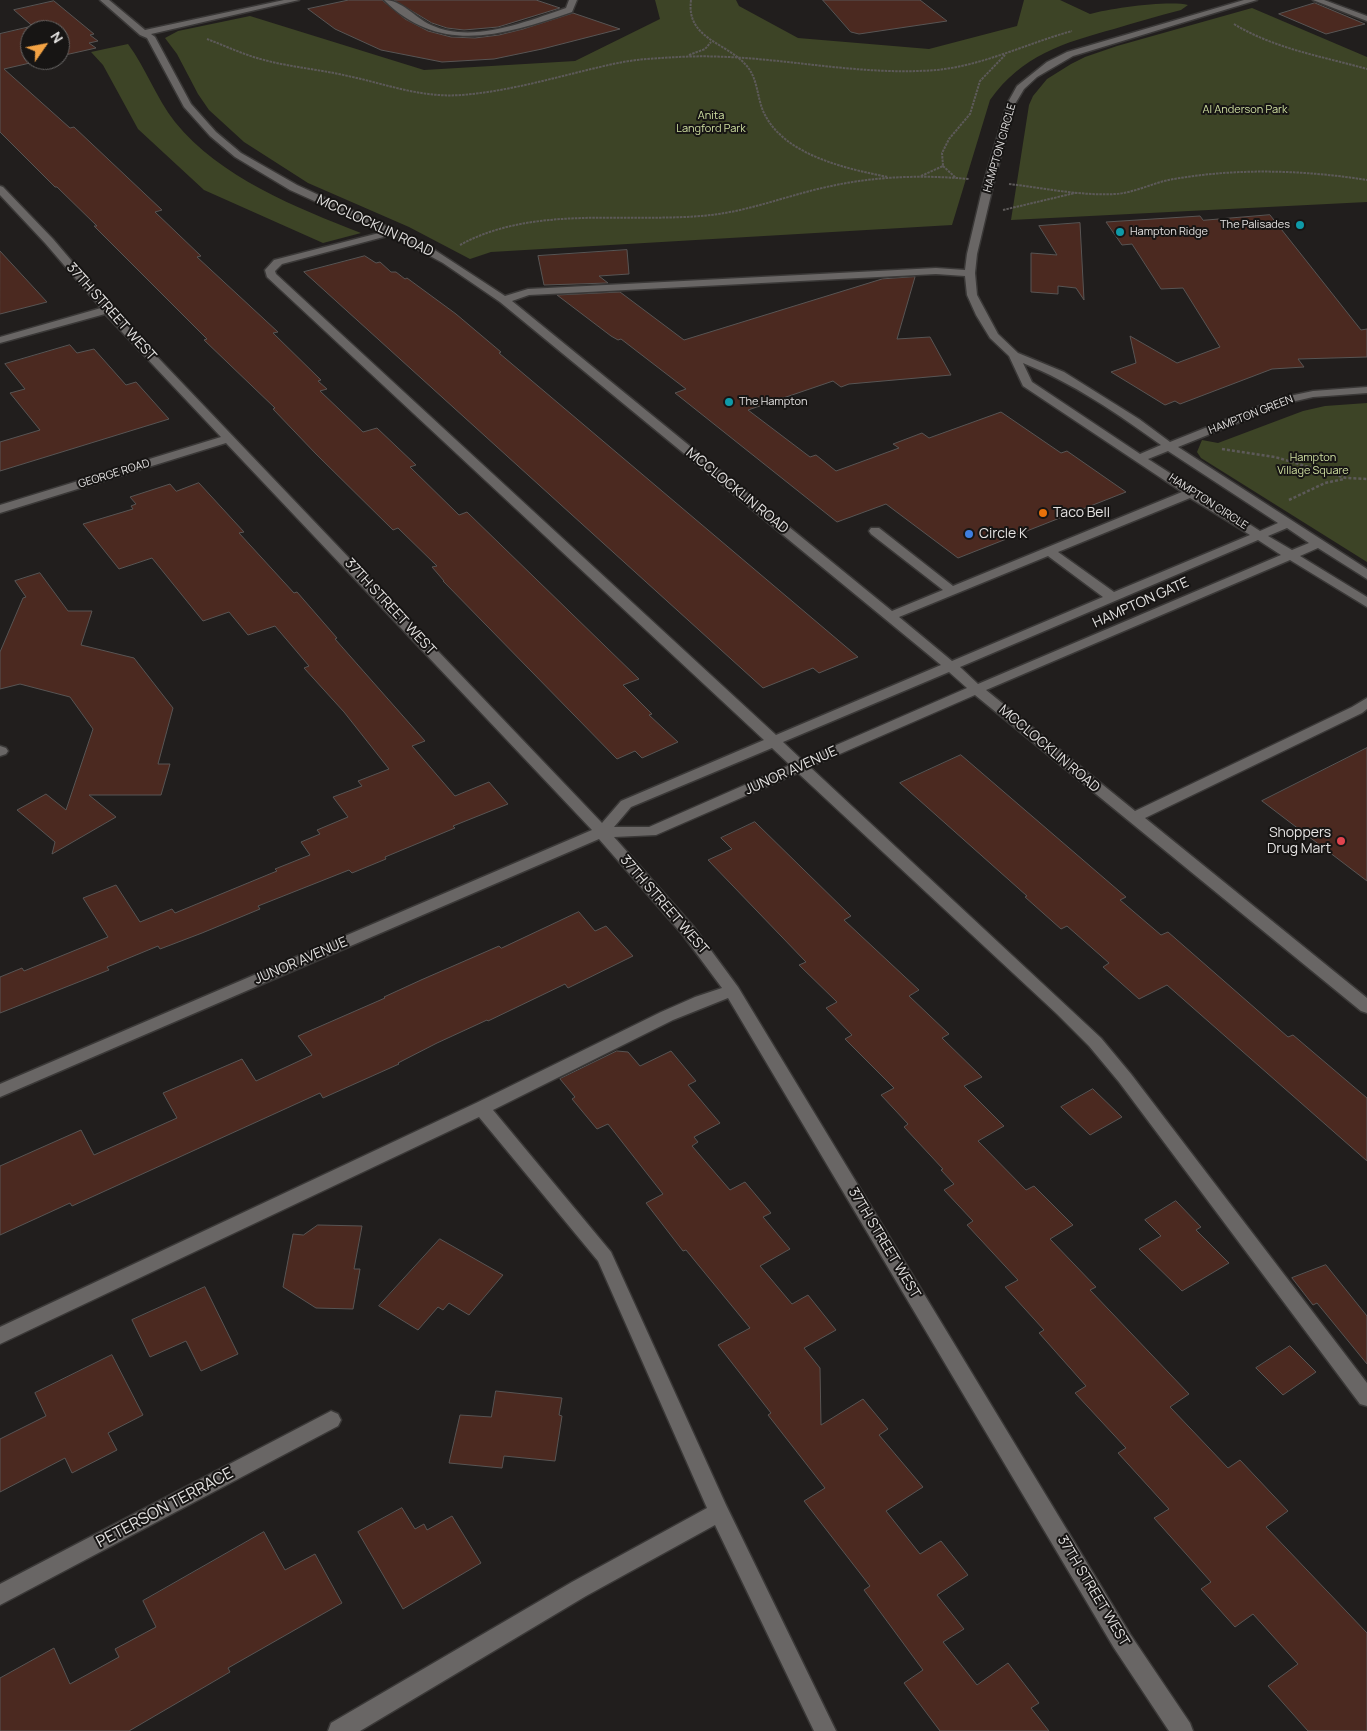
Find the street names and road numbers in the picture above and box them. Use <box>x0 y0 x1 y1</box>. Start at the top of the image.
street label: HAMPTON CIRCLE <box>981 102 1019 194</box>
street label: MCCLOCKLIN ROAD <box>314 192 436 260</box>
street label: 37TH STREET WEST <box>63 260 159 364</box>
street label: HAMPTON GREEN <box>1207 393 1295 437</box>
street label: MCCLOCKLIN ROAD <box>682 445 792 537</box>
street label: GEORGE ROAD <box>77 457 151 491</box>
street label: HAMPTON CIRCLE <box>1166 472 1250 532</box>
street label: 37TH STREET WEST <box>341 555 439 659</box>
street label: HAMPTON GATE <box>1090 574 1192 632</box>
street label: MCCLOCKLIN ROAD <box>995 702 1103 796</box>
street label: JUNOR AVENUE <box>742 743 840 799</box>
street label: 37TH STREET WEST <box>616 852 712 958</box>
street label: JUNOR AVENUE <box>252 934 350 988</box>
street label: 37TH STREET WEST <box>844 1185 924 1301</box>
street label: PETERSON TERRACE <box>93 1464 237 1552</box>
street label: 37TH STREET WEST <box>1053 1533 1133 1649</box>

